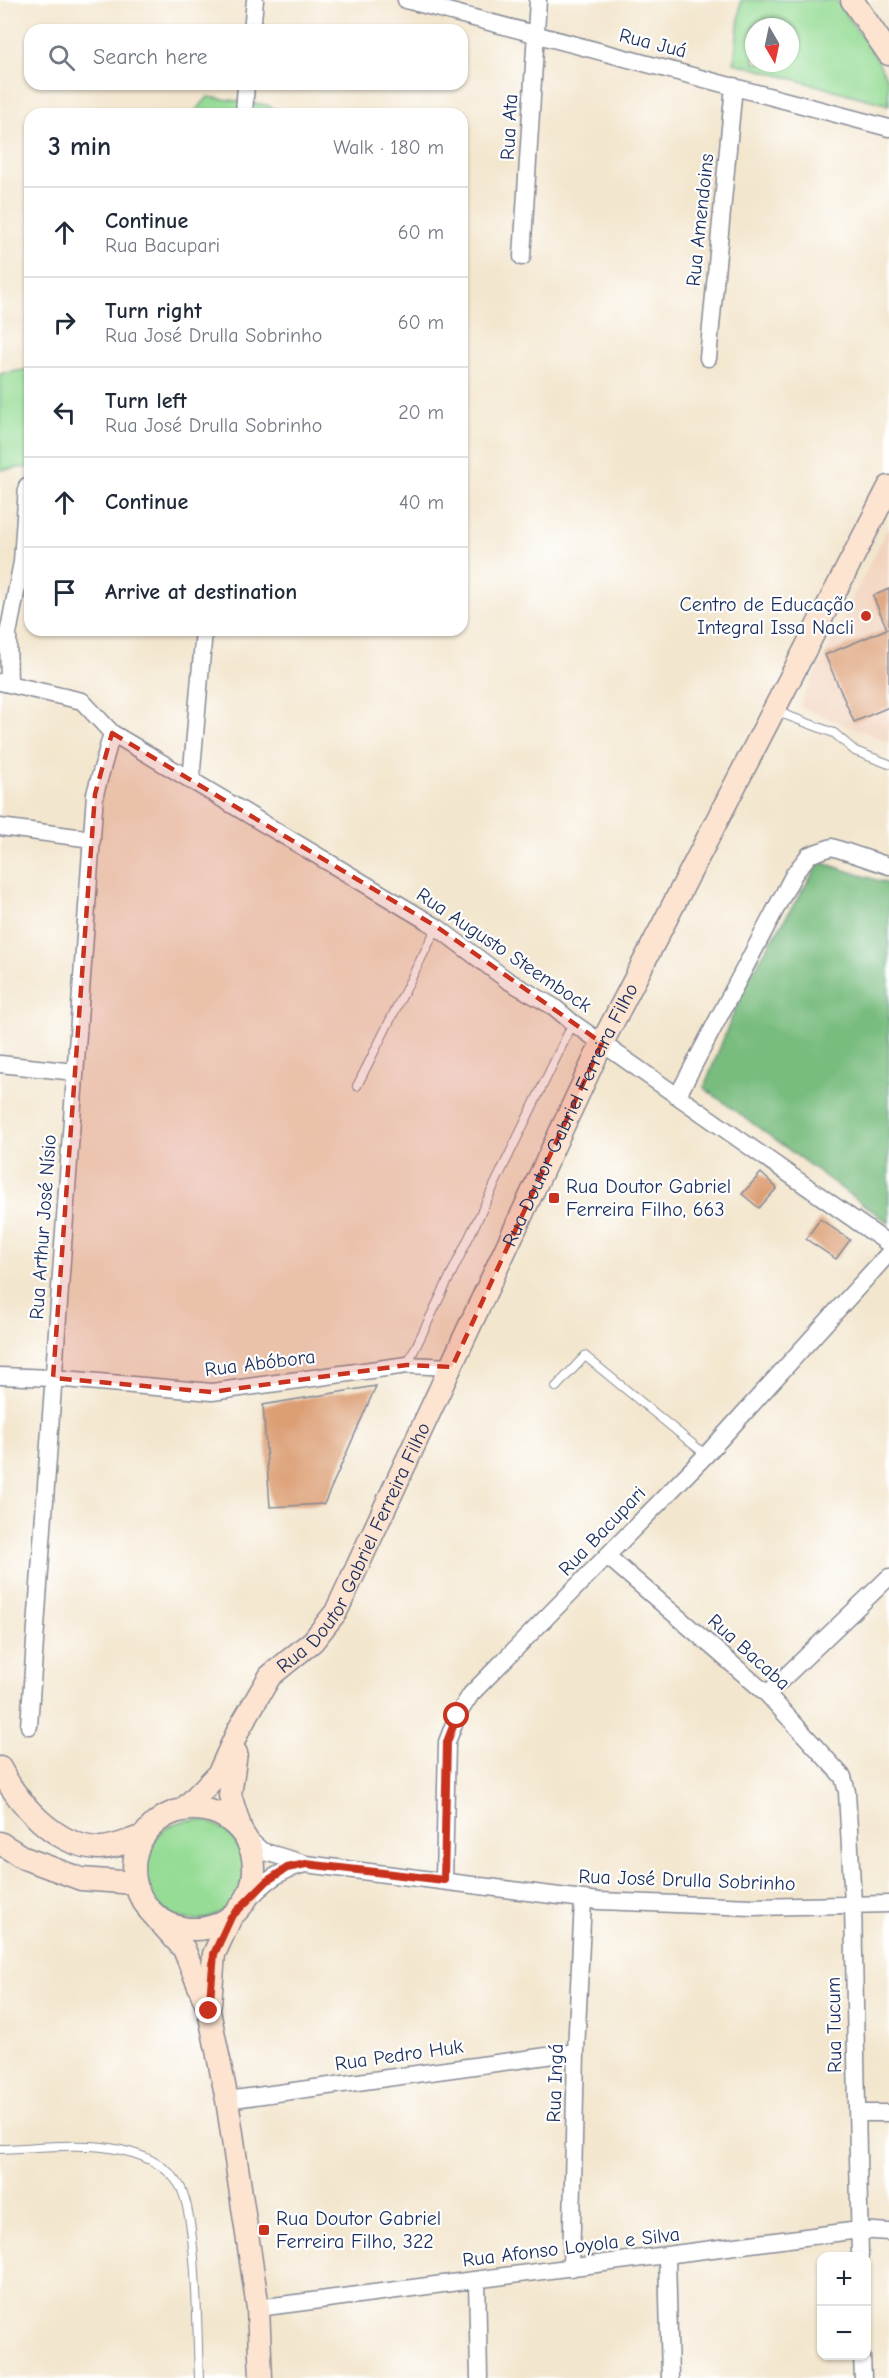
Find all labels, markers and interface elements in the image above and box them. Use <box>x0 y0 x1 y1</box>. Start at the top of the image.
north arrow <box>745 18 799 72</box>
search box <box>24 24 468 90</box>
street label: Rua Juá <box>617 24 689 62</box>
icon: search <box>45 41 78 74</box>
text: Search here <box>93 44 208 70</box>
street label: Rua Ata <box>496 93 522 161</box>
text: 3 min <box>48 132 111 162</box>
text: Walk · 180 m <box>333 136 444 159</box>
street label: Rua Amendoins <box>682 152 718 288</box>
text: Continue <box>105 208 188 234</box>
icon: ahead <box>48 216 81 249</box>
text: 60 m <box>398 221 444 244</box>
text: Rua Bacupari <box>105 234 220 257</box>
text: Turn right <box>105 298 202 324</box>
icon: right <box>48 306 81 339</box>
text: 60 m <box>398 311 444 334</box>
text: Rua José Drulla Sobrinho <box>105 324 322 347</box>
text: Turn left <box>105 388 187 414</box>
icon: left <box>48 396 81 429</box>
text: 20 m <box>398 401 444 424</box>
text: Rua José Drulla Sobrinho <box>105 414 322 437</box>
icon: ahead <box>48 486 81 519</box>
text: Continue <box>105 489 188 515</box>
text: 40 m <box>399 491 444 514</box>
icon: arrive <box>48 576 81 609</box>
text: Arrive at destination <box>105 579 297 605</box>
place label: Centro de Educação Integral Issa Nacli <box>679 593 854 639</box>
marker: Centro de Educação Integral Issa Nacli <box>859 609 873 623</box>
street label: Rua Augusto Steembock <box>412 883 596 1017</box>
street label: Rua Doutor Gabriel Ferreira Filho <box>497 979 642 1250</box>
street label: Rua Arthur José Nísio <box>25 1134 61 1320</box>
place label: Rua Doutor Gabriel Ferreira Filho, 663 <box>566 1175 731 1221</box>
marker: Rua Doutor Gabriel Ferreira Filho, 663 <box>547 1191 561 1205</box>
street label: Rua Abóbora <box>203 1345 317 1381</box>
street label: Rua Doutor Gabriel Ferreira Filho <box>272 1419 435 1678</box>
street label: Rua Bacupari <box>554 1482 650 1580</box>
street label: Rua Bacaba <box>703 1609 795 1695</box>
route start <box>443 1702 469 1728</box>
street label: Rua José Drulla Sobrinho <box>578 1865 796 1895</box>
street label: Rua Tucum <box>822 1977 846 2073</box>
route end <box>195 1997 221 2023</box>
street label: Rua Pedro Huk <box>333 2035 465 2075</box>
street label: Rua Ingá <box>542 2043 568 2123</box>
place label: Rua Doutor Gabriel Ferreira Filho, 322 <box>276 2207 441 2253</box>
street label: Rua Afonso Loyola e Silva <box>461 2222 681 2272</box>
marker: Rua Doutor Gabriel Ferreira Filho, 322 <box>257 2223 271 2237</box>
map controls <box>817 2252 871 2360</box>
button: + <box>817 2252 871 2306</box>
button: − <box>817 2306 871 2360</box>

